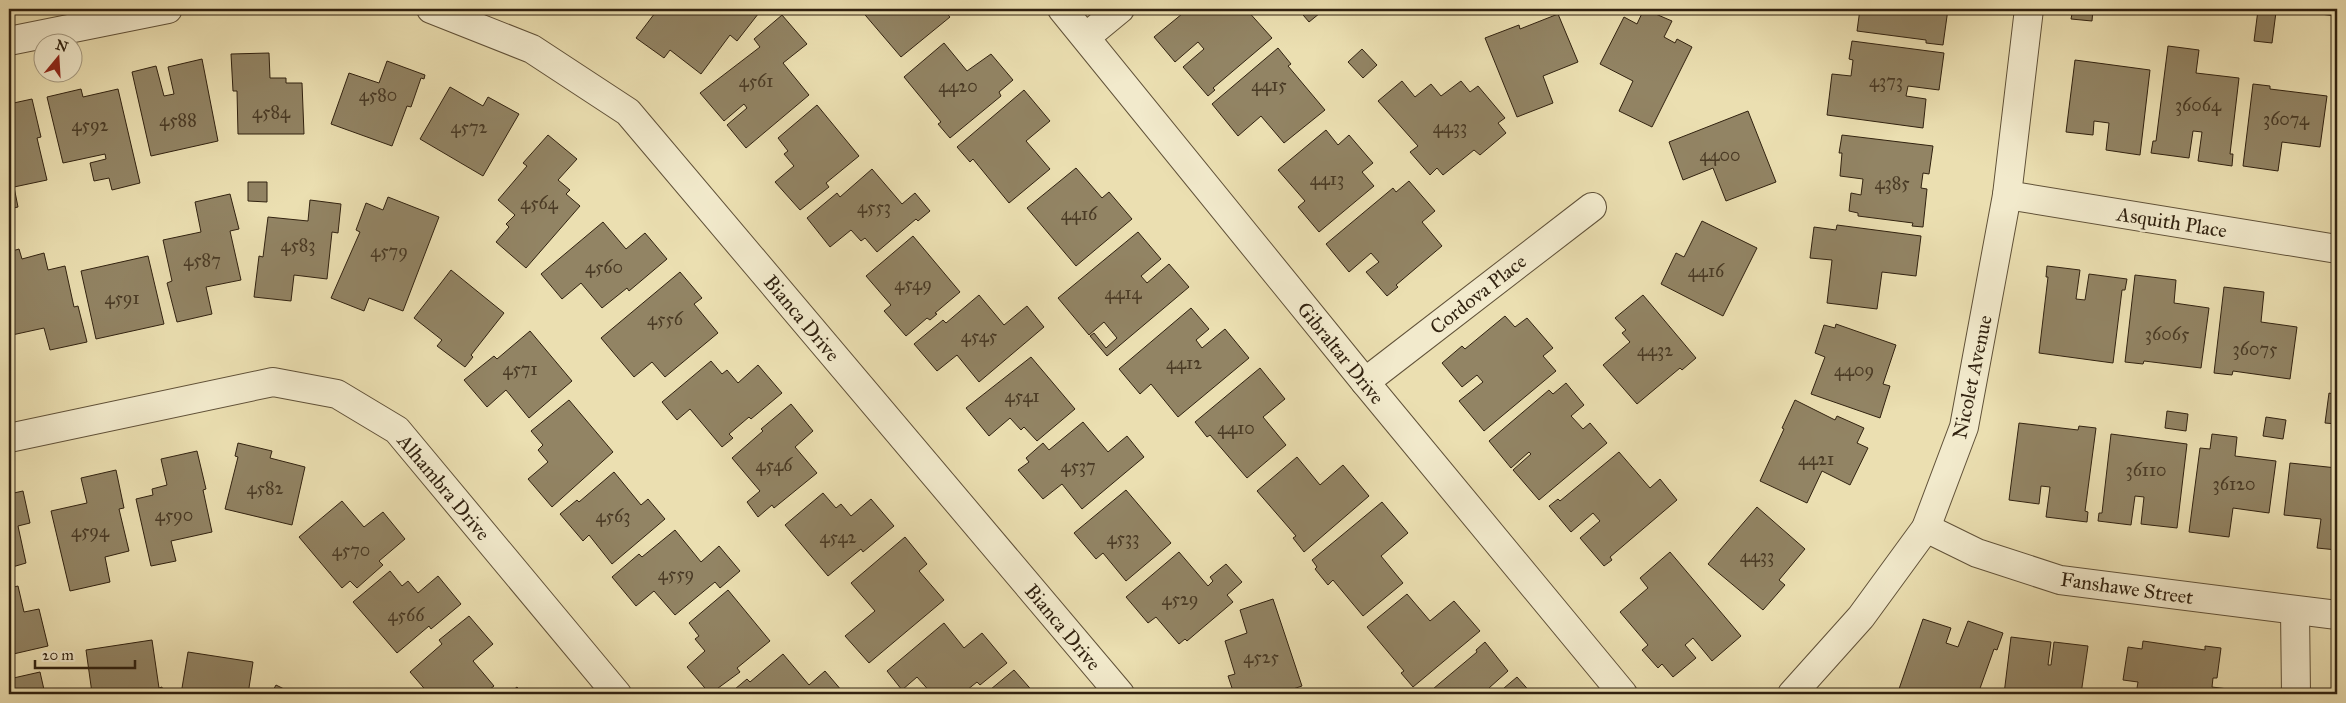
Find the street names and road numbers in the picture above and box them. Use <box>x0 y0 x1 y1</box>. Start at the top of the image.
street label: Asquith Place <box>2114 201 2229 244</box>
street label: Cordova Place <box>1425 249 1531 339</box>
street label: Bianca Drive <box>759 270 845 366</box>
street label: Gibraltar Drive <box>1292 297 1390 409</box>
street label: Nicolet Avenue <box>1947 313 1997 441</box>
street label: Alhambra Drive <box>392 428 495 545</box>
street label: Fanshawe Street <box>2059 567 2195 609</box>
street label: Bianca Drive <box>1020 579 1106 675</box>

